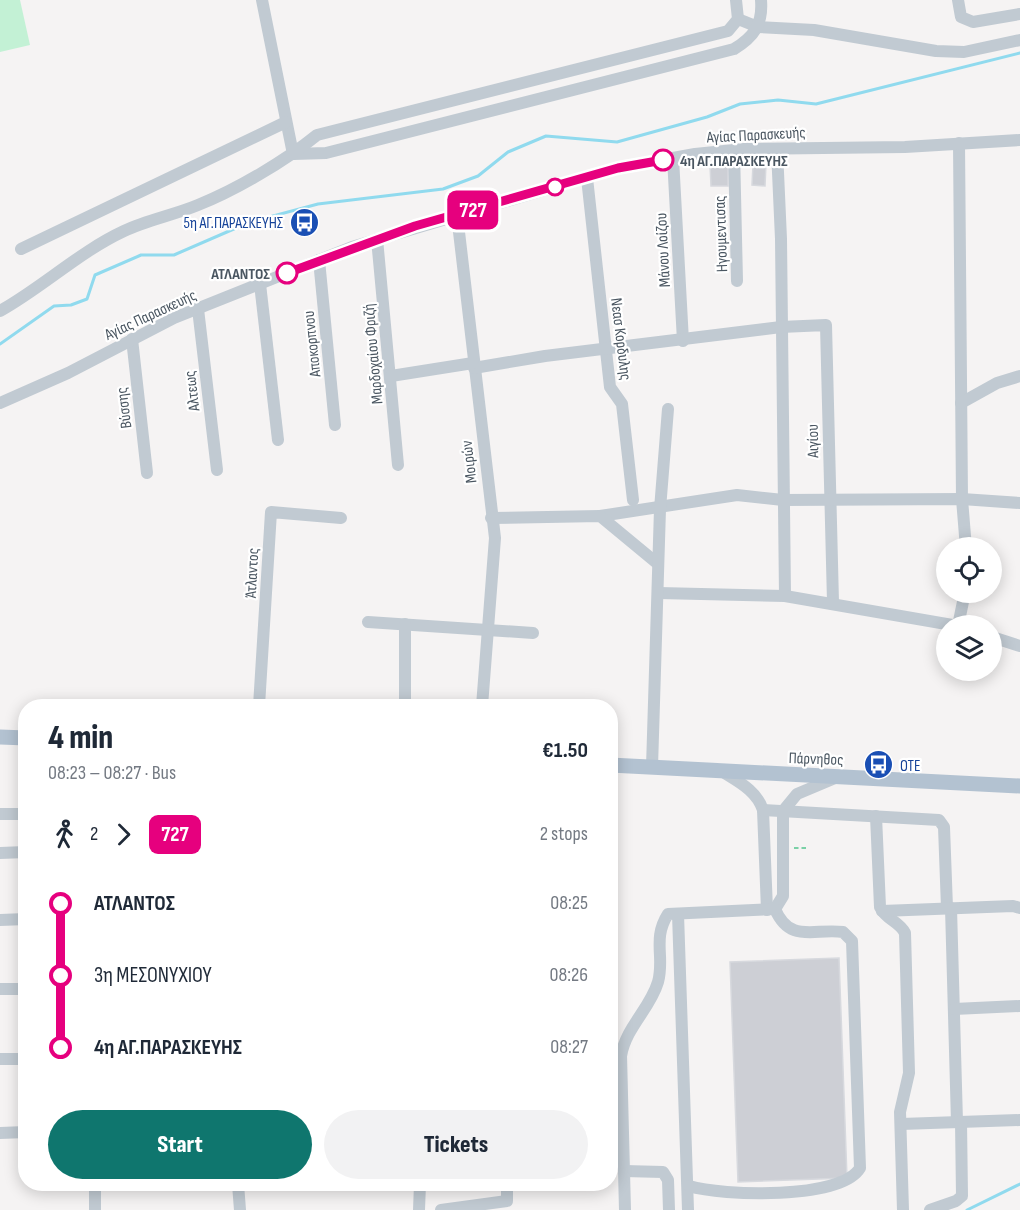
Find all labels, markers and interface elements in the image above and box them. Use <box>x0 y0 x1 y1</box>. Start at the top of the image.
street label: Αγίας Παρασκευής <box>705 123 806 148</box>
marker: 4η ΑΓ.ΠΑΡΑΣΚΕΥΗΣ <box>652 149 674 171</box>
place label: 4η ΑΓ.ΠΑΡΑΣΚΕΥΗΣ <box>680 152 788 171</box>
unlabelled marker <box>546 178 564 196</box>
line badge: 727 <box>438 190 508 230</box>
street label: Ηγουμεντισας <box>711 195 732 273</box>
text: 727 <box>459 198 487 223</box>
bus stop icon: 5η ΑΓ.ΠΑΡΑΣΚΕΥΗΣ <box>288 206 320 238</box>
street label: Μάνου Λοίζου <box>652 212 675 288</box>
place label: 5η ΑΓ.ΠΑΡΑΣΚΕΥΗΣ <box>184 214 283 233</box>
marker: ΑΤΛΑΝΤΟΣ <box>276 262 298 284</box>
place label: ΑΤΛΑΝΤΟΣ <box>210 265 270 284</box>
street label: Αγίας Παρασκευής <box>101 286 199 345</box>
street label: Νεασ Κορδυλης <box>606 297 635 381</box>
street label: Μαρδοχαίου Φριζή <box>360 303 387 405</box>
street label: Αποκορπνου <box>300 310 326 379</box>
street label: Αλτεως <box>181 370 205 413</box>
street label: Βύσσης <box>113 386 136 430</box>
street label: Αιγίου <box>804 424 823 459</box>
street label: Μοιρών <box>457 440 482 484</box>
map controls <box>936 537 1002 681</box>
button: locate <box>936 537 1002 603</box>
street label: Άτλαντος <box>242 548 263 599</box>
button: layers <box>936 615 1002 681</box>
text: 4 min <box>48 718 113 758</box>
text: €1.50 <box>542 737 588 764</box>
street label: Πάρνηθος <box>788 749 844 770</box>
bus stop icon: ΟΤΕ <box>863 749 895 781</box>
place label: ΟΤΕ <box>900 757 921 776</box>
text: 08:23 – 08:27 · Bus <box>48 761 176 785</box>
icon: walk <box>48 818 81 851</box>
icon: forward <box>107 818 140 851</box>
text: 2 <box>90 822 98 846</box>
text: 727 <box>161 822 189 847</box>
text: 2 stops <box>540 822 588 846</box>
text: ΑΤΛΑΝΤΟΣ <box>94 890 175 917</box>
text: 08:25 <box>550 891 588 915</box>
text: 3η ΜΕΣΟΝΥΧΙΟΥ <box>94 962 212 989</box>
text: 08:26 <box>550 963 588 987</box>
text: 4η ΑΓ.ΠΑΡΑΣΚΕΥΗΣ <box>94 1034 242 1061</box>
text: 08:27 <box>550 1035 588 1059</box>
button: Start <box>48 1110 312 1179</box>
button: Tickets <box>324 1110 588 1179</box>

